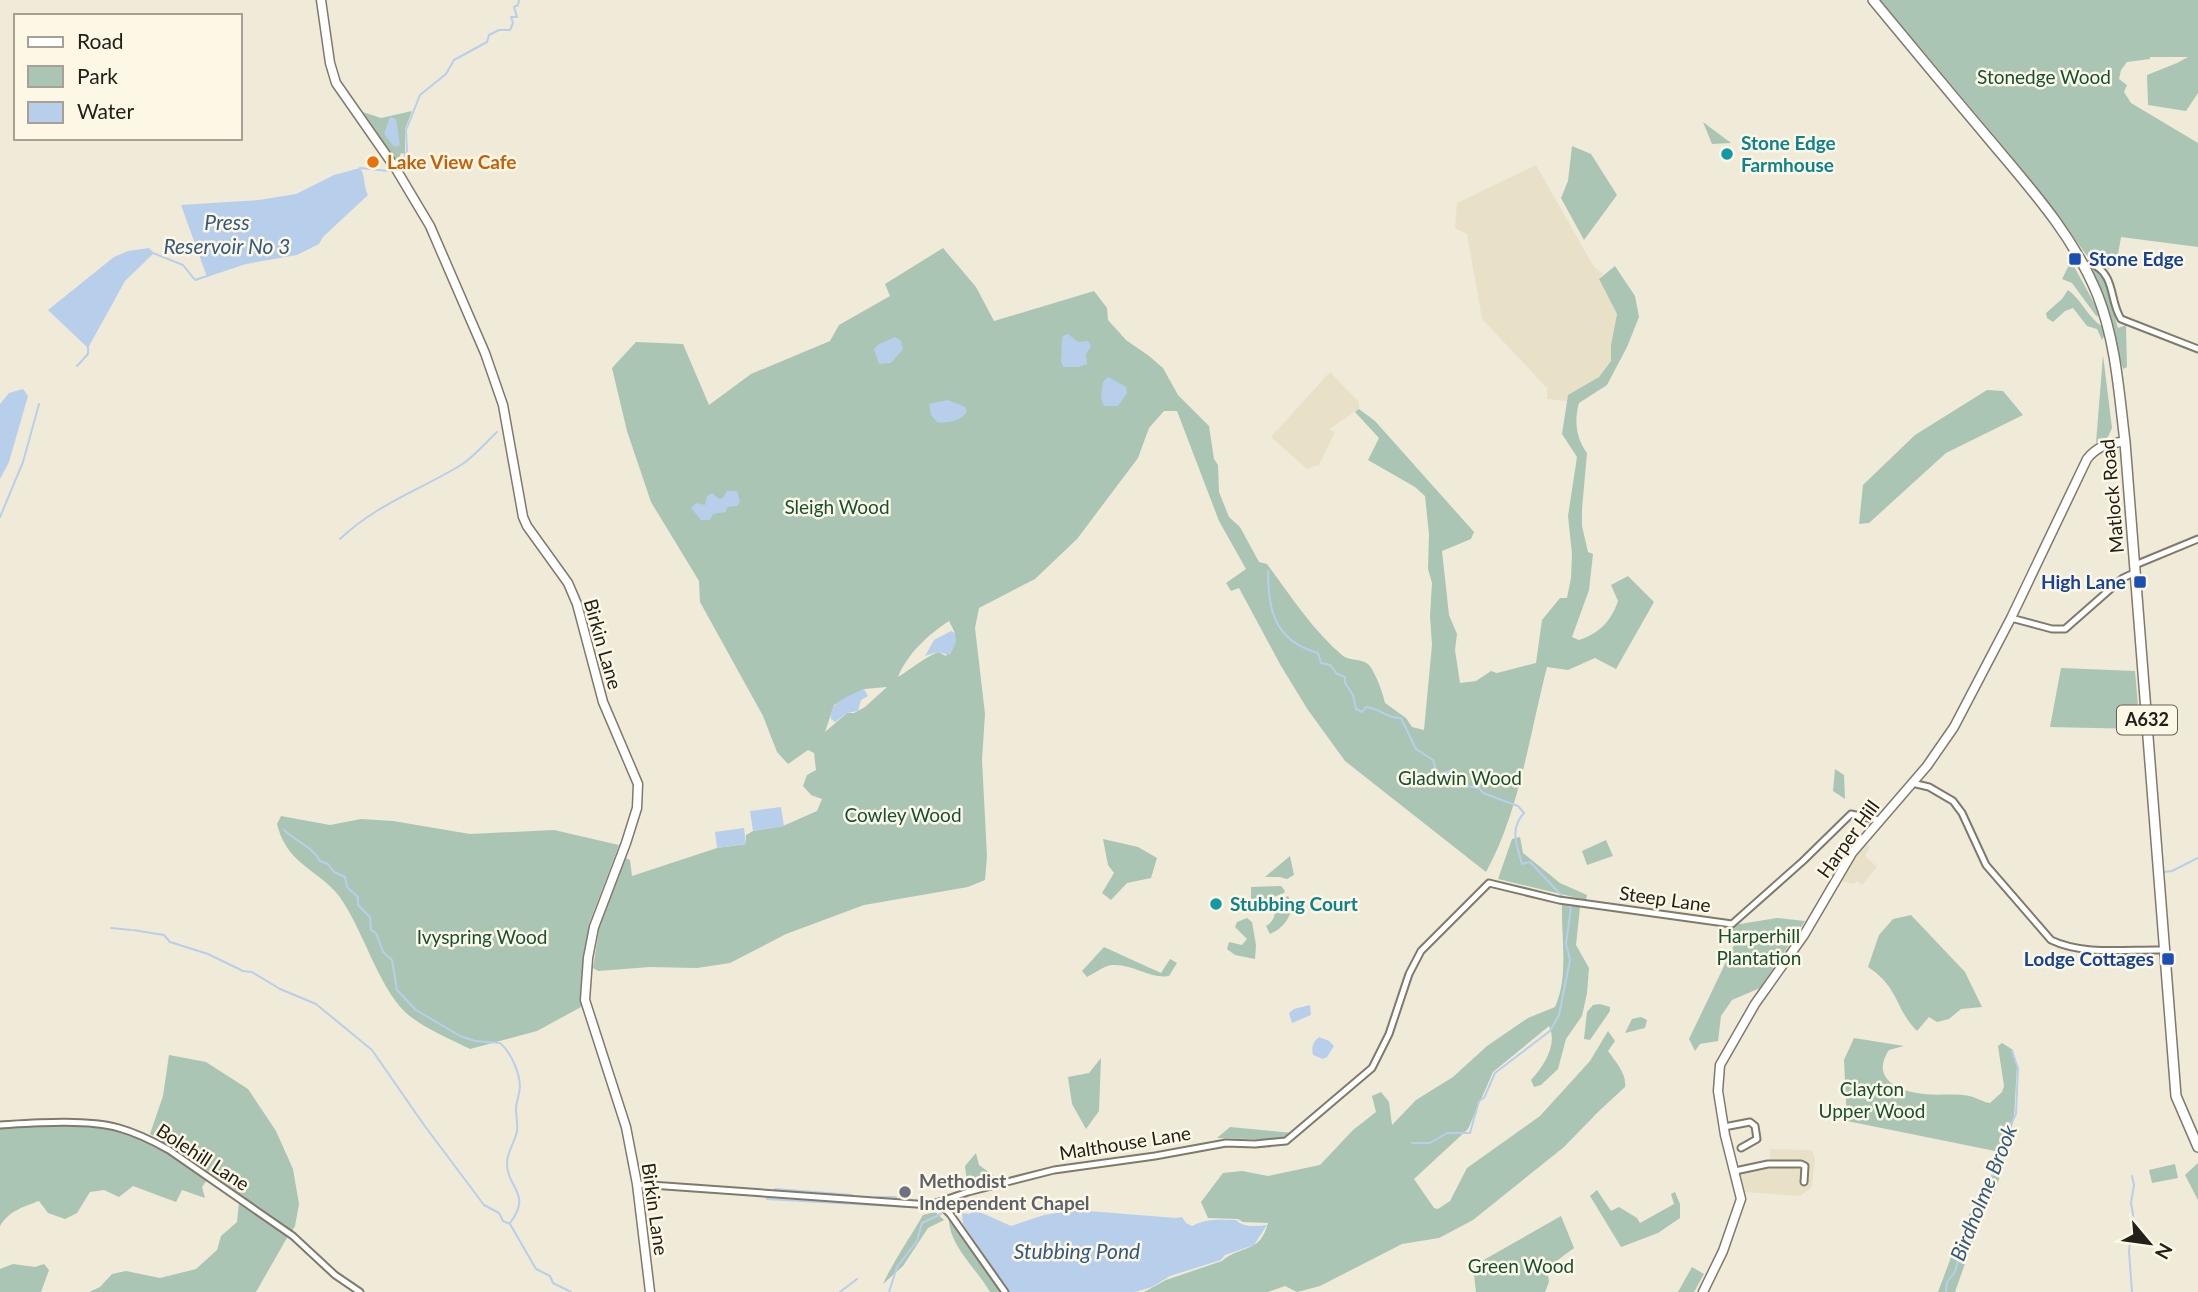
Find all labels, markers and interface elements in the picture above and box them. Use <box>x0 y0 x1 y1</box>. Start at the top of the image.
legend <box>14 14 242 140</box>
text: Road <box>77 28 124 53</box>
text: Park <box>77 63 118 88</box>
park label: Stonedge Wood <box>1977 65 2111 88</box>
text: Water <box>77 98 134 123</box>
place label: Stone Edge Farmhouse <box>1741 131 1836 176</box>
marker: Stone Edge Farmhouse <box>1719 146 1735 162</box>
place label: Lake View Cafe <box>387 150 516 173</box>
marker: Lake View Cafe <box>365 154 381 170</box>
water label: Press Reservoir No 3 <box>163 209 291 258</box>
place label: Stone Edge <box>2089 247 2184 270</box>
marker: Stone Edge <box>2067 251 2083 267</box>
street label: Matlock Road <box>2095 438 2128 554</box>
park label: Sleigh Wood <box>784 495 890 518</box>
place label: High Lane <box>2041 570 2126 593</box>
marker: High Lane <box>2132 574 2148 590</box>
street label: Birkin Lane <box>580 596 627 692</box>
road number: A632 <box>2117 706 2177 734</box>
park label: Gladwin Wood <box>1398 766 1522 789</box>
street label: Harper Hill <box>1812 795 1884 882</box>
park label: Cowley Wood <box>844 803 962 826</box>
street label: Steep Lane <box>1618 881 1712 916</box>
place label: Stubbing Court <box>1230 892 1358 915</box>
marker: Stubbing Court <box>1208 896 1224 912</box>
park label: Harperhill Plantation <box>1717 924 1801 969</box>
park label: Ivyspring Wood <box>417 925 547 948</box>
place label: Lodge Cottages <box>2024 947 2154 970</box>
marker: Lodge Cottages <box>2160 951 2176 967</box>
park label: Clayton Upper Wood <box>1819 1077 1925 1122</box>
street label: Bolehill Lane <box>152 1118 254 1195</box>
water label: Birdholme Brook <box>1944 1120 2022 1264</box>
street label: Malthouse Lane <box>1057 1121 1192 1164</box>
street label: Birkin Lane <box>638 1161 673 1257</box>
place label: Methodist Independent Chapel <box>919 1169 1090 1214</box>
marker: Methodist Independent Chapel <box>897 1184 913 1200</box>
north arrow <box>2114 1208 2184 1278</box>
water label: Stubbing Pond <box>1014 1238 1140 1263</box>
text: N <box>2151 1240 2178 1263</box>
park label: Green Wood <box>1468 1254 1574 1277</box>

